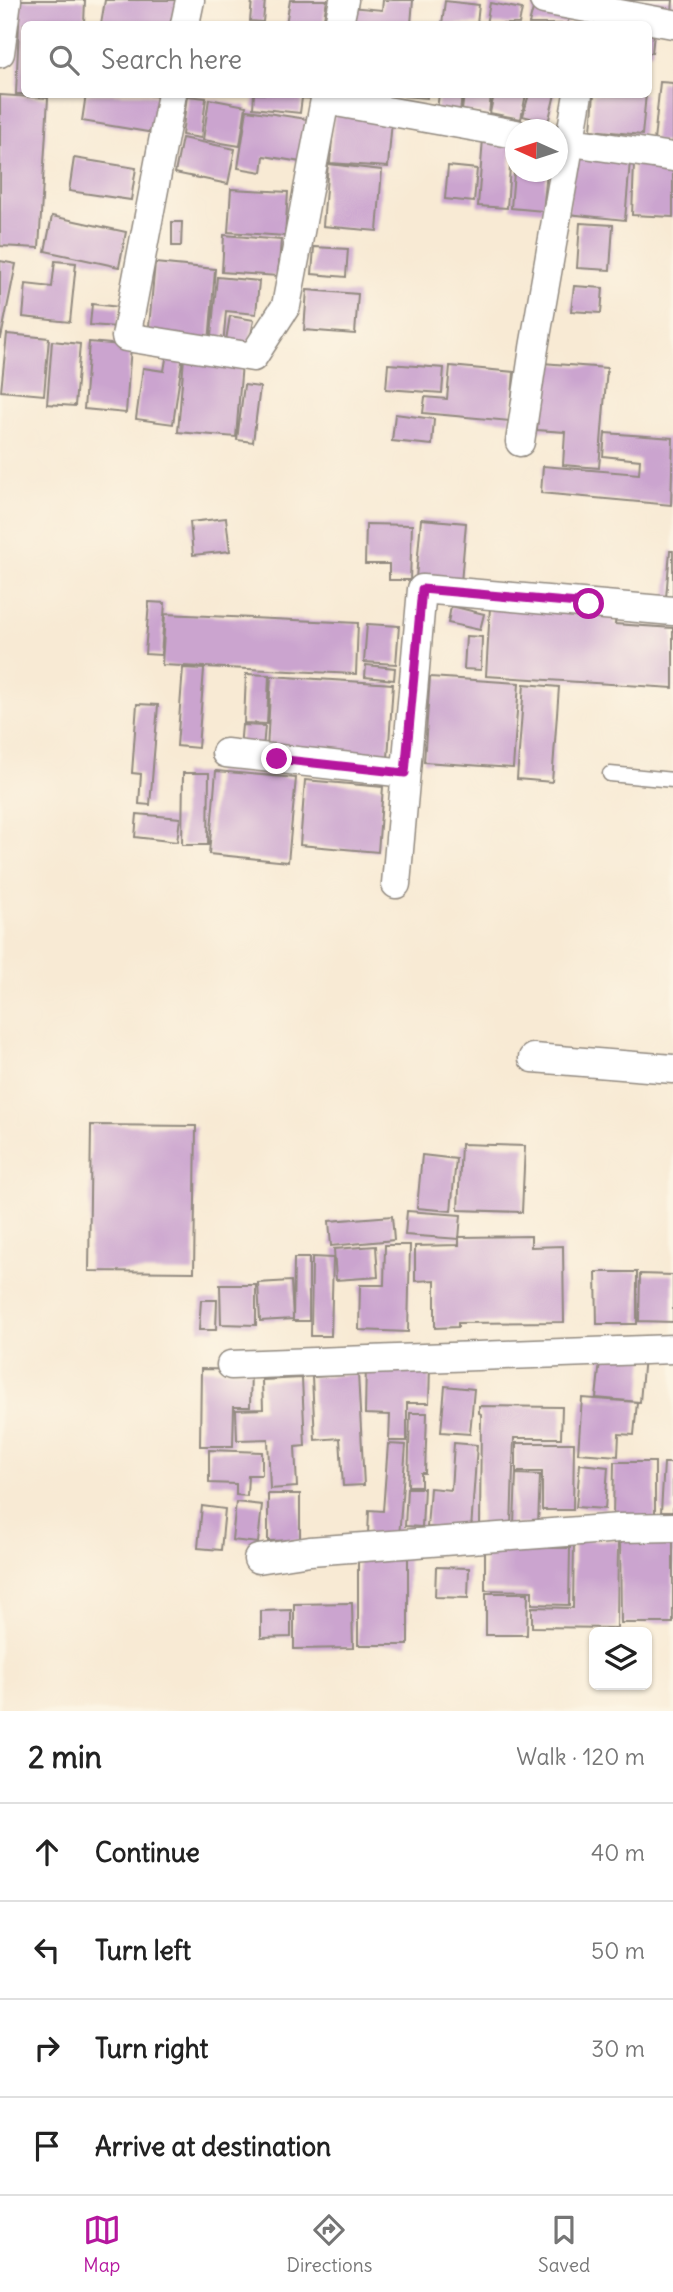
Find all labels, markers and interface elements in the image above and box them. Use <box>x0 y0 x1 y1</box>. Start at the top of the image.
search box <box>21 21 652 98</box>
icon: search <box>45 41 83 79</box>
text: Search here <box>101 43 242 76</box>
north arrow <box>505 119 568 182</box>
route start <box>573 588 604 619</box>
route end <box>261 743 292 774</box>
map controls <box>589 1627 652 1690</box>
button: layers <box>589 1627 652 1690</box>
text: 2 min <box>28 1738 102 1776</box>
text: Walk · 120 m <box>516 1742 645 1771</box>
icon: ahead <box>28 1833 66 1871</box>
text: Continue <box>95 1836 200 1869</box>
text: 40 m <box>591 1838 645 1867</box>
icon: left <box>28 1931 66 1969</box>
text: Turn left <box>95 1934 191 1967</box>
text: 50 m <box>591 1936 645 1965</box>
icon: right <box>28 2029 66 2067</box>
text: Turn right <box>95 2032 208 2065</box>
text: 30 m <box>591 2034 645 2063</box>
icon: arrive <box>28 2127 66 2165</box>
text: Arrive at destination <box>95 2130 331 2163</box>
tab: Map <box>83 2211 121 2277</box>
tab: Directions <box>287 2211 372 2277</box>
tab: Saved <box>538 2211 590 2277</box>

